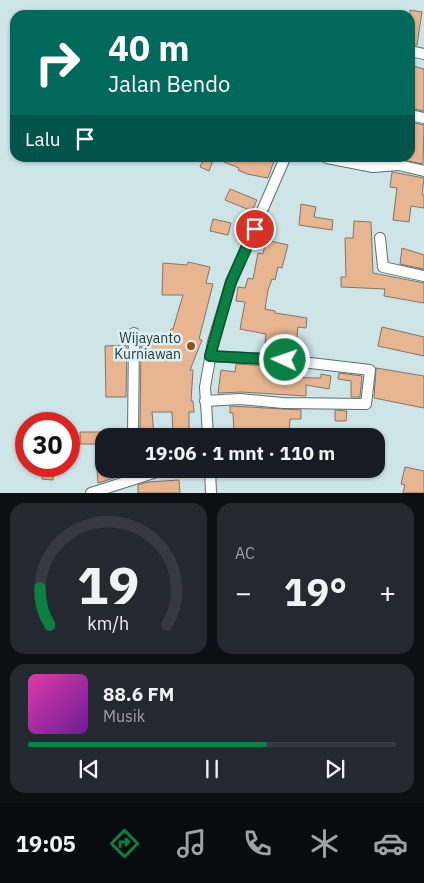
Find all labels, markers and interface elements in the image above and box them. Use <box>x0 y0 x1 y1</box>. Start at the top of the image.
text: 40 m <box>108 25 190 71</box>
icon: right <box>25 30 90 95</box>
text: Jalan Bendo <box>108 69 230 98</box>
icon: arrive <box>71 125 99 153</box>
text: Lalu <box>25 127 61 151</box>
pin <box>234 208 276 250</box>
icon: arrive <box>241 215 269 243</box>
place label: Wijayanto Kurniawan <box>114 329 181 363</box>
position arrow <box>258 333 310 385</box>
marker: Wijayanto Kurniawan <box>185 340 197 352</box>
speed limit sign: 30 <box>15 412 80 477</box>
text: 19:06 · 1 mnt · 110 m <box>145 441 335 465</box>
text: AC <box>235 543 255 563</box>
text: 19 <box>77 551 140 618</box>
text: 19° <box>284 567 347 616</box>
text: − <box>235 574 252 611</box>
text: + <box>379 574 396 611</box>
text: km/h <box>88 612 130 635</box>
text: 88.6 FM <box>103 682 174 706</box>
text: Musik <box>103 706 145 726</box>
icon: previous <box>75 755 103 783</box>
icon: pause <box>198 755 226 783</box>
icon: next <box>321 755 349 783</box>
icon: directions <box>107 826 142 861</box>
icon: music <box>174 826 209 861</box>
icon: phone <box>240 826 275 861</box>
icon: climate <box>307 826 342 861</box>
icon: car <box>373 826 408 861</box>
text: 19:05 <box>16 829 76 858</box>

